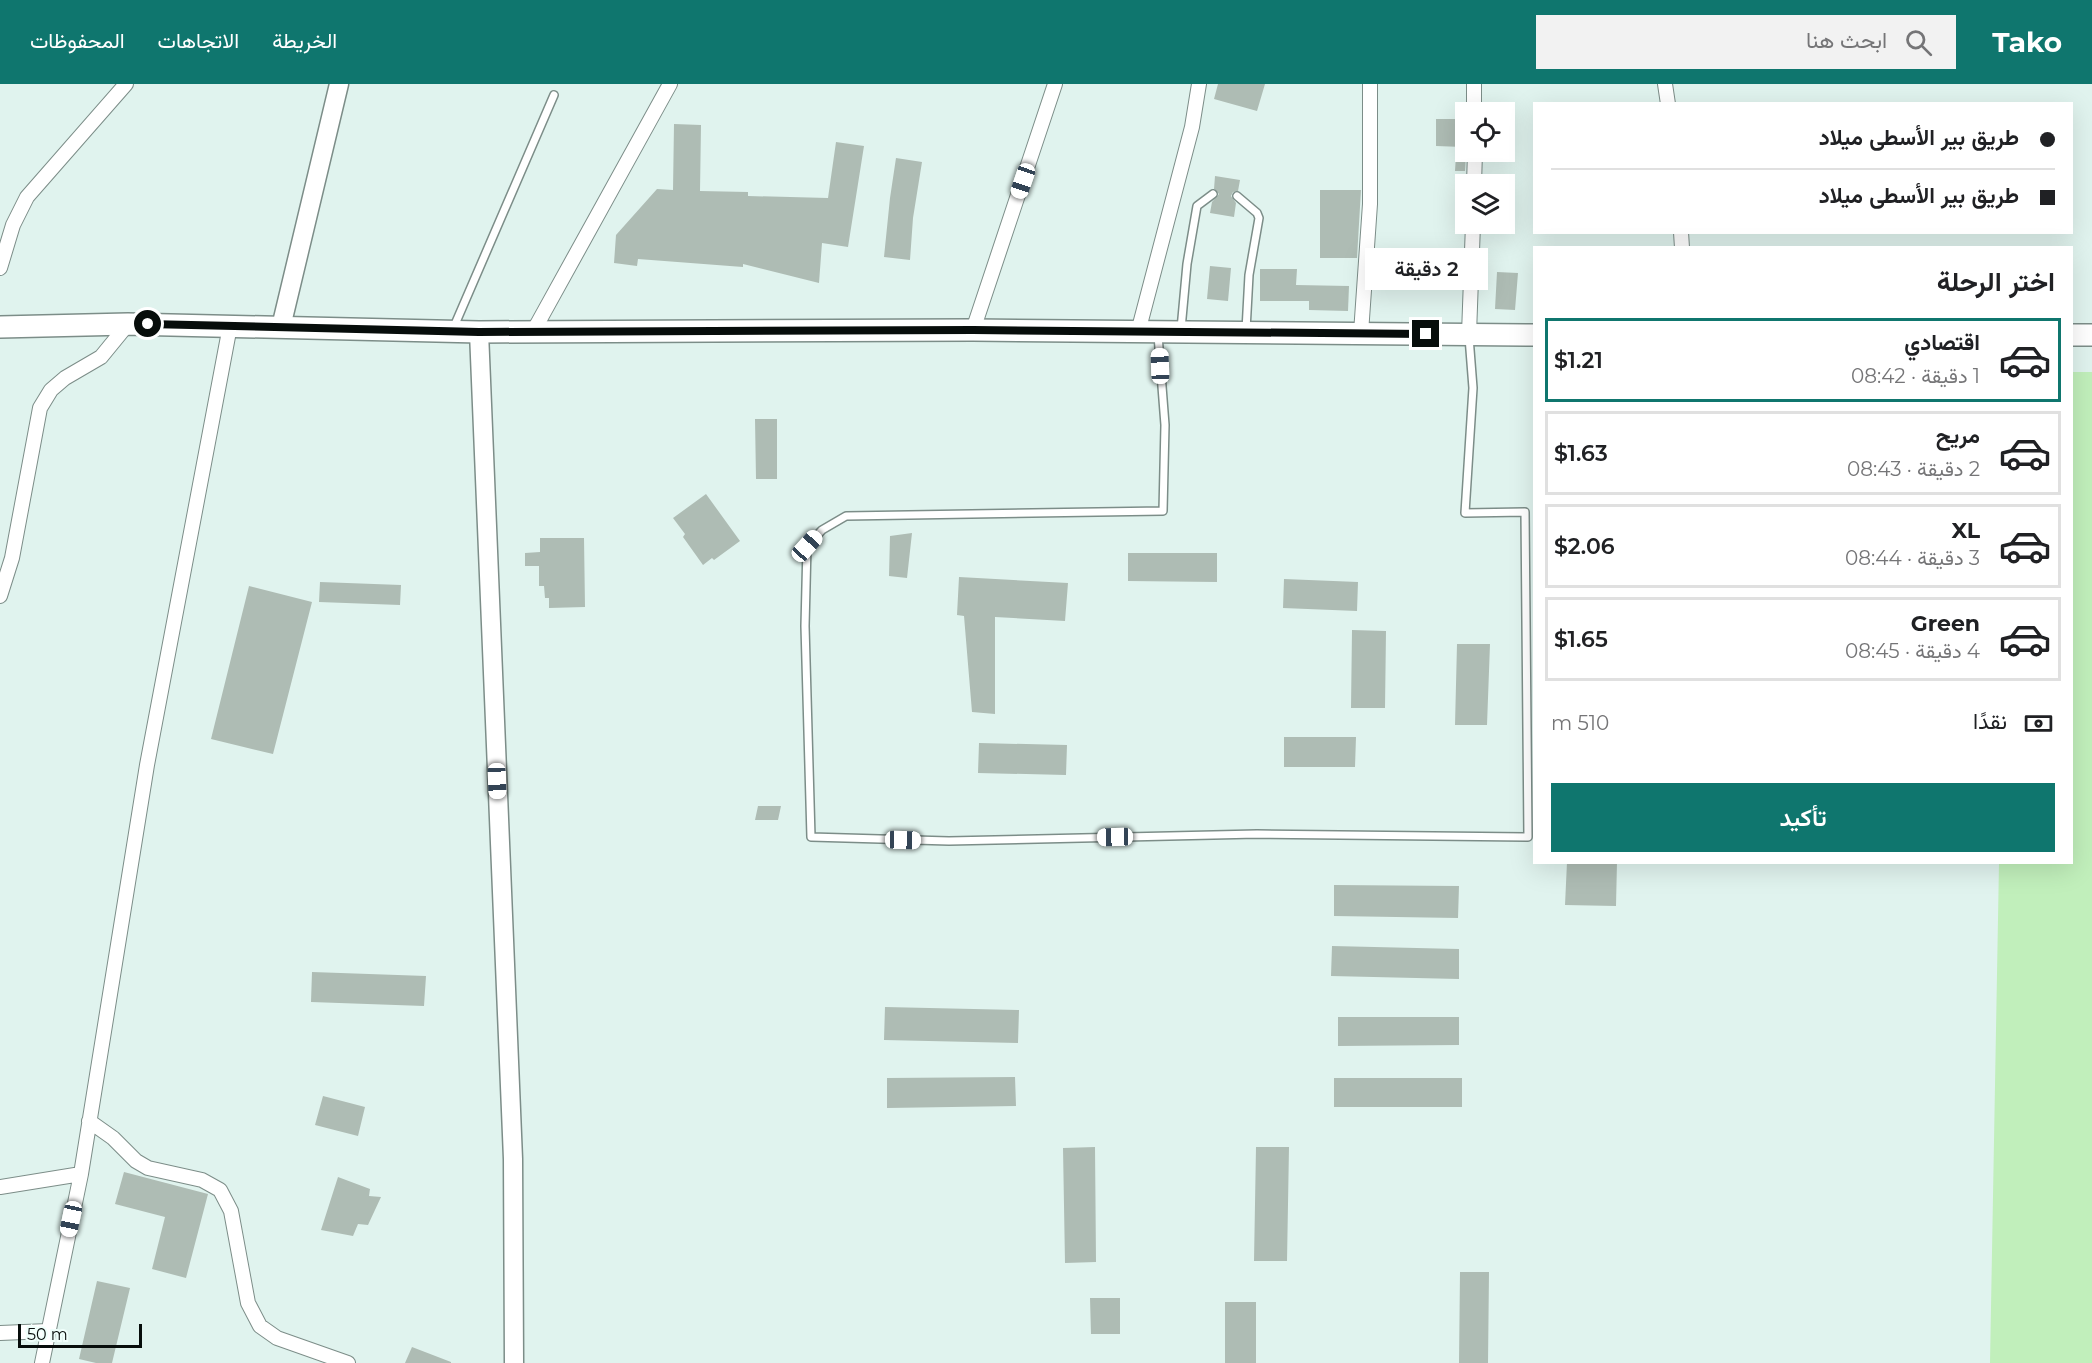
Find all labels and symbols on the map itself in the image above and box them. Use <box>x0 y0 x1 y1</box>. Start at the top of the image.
car <box>1009 161 1037 201</box>
callout: 2 دقيقة <box>1364 247 1488 289</box>
route start <box>134 310 161 337</box>
route end <box>1412 320 1439 347</box>
car <box>1150 348 1170 384</box>
car <box>788 527 826 565</box>
car <box>487 763 507 799</box>
car <box>1097 828 1133 846</box>
car <box>885 831 921 849</box>
car <box>58 1200 84 1238</box>
scale bar <box>18 1321 142 1348</box>

